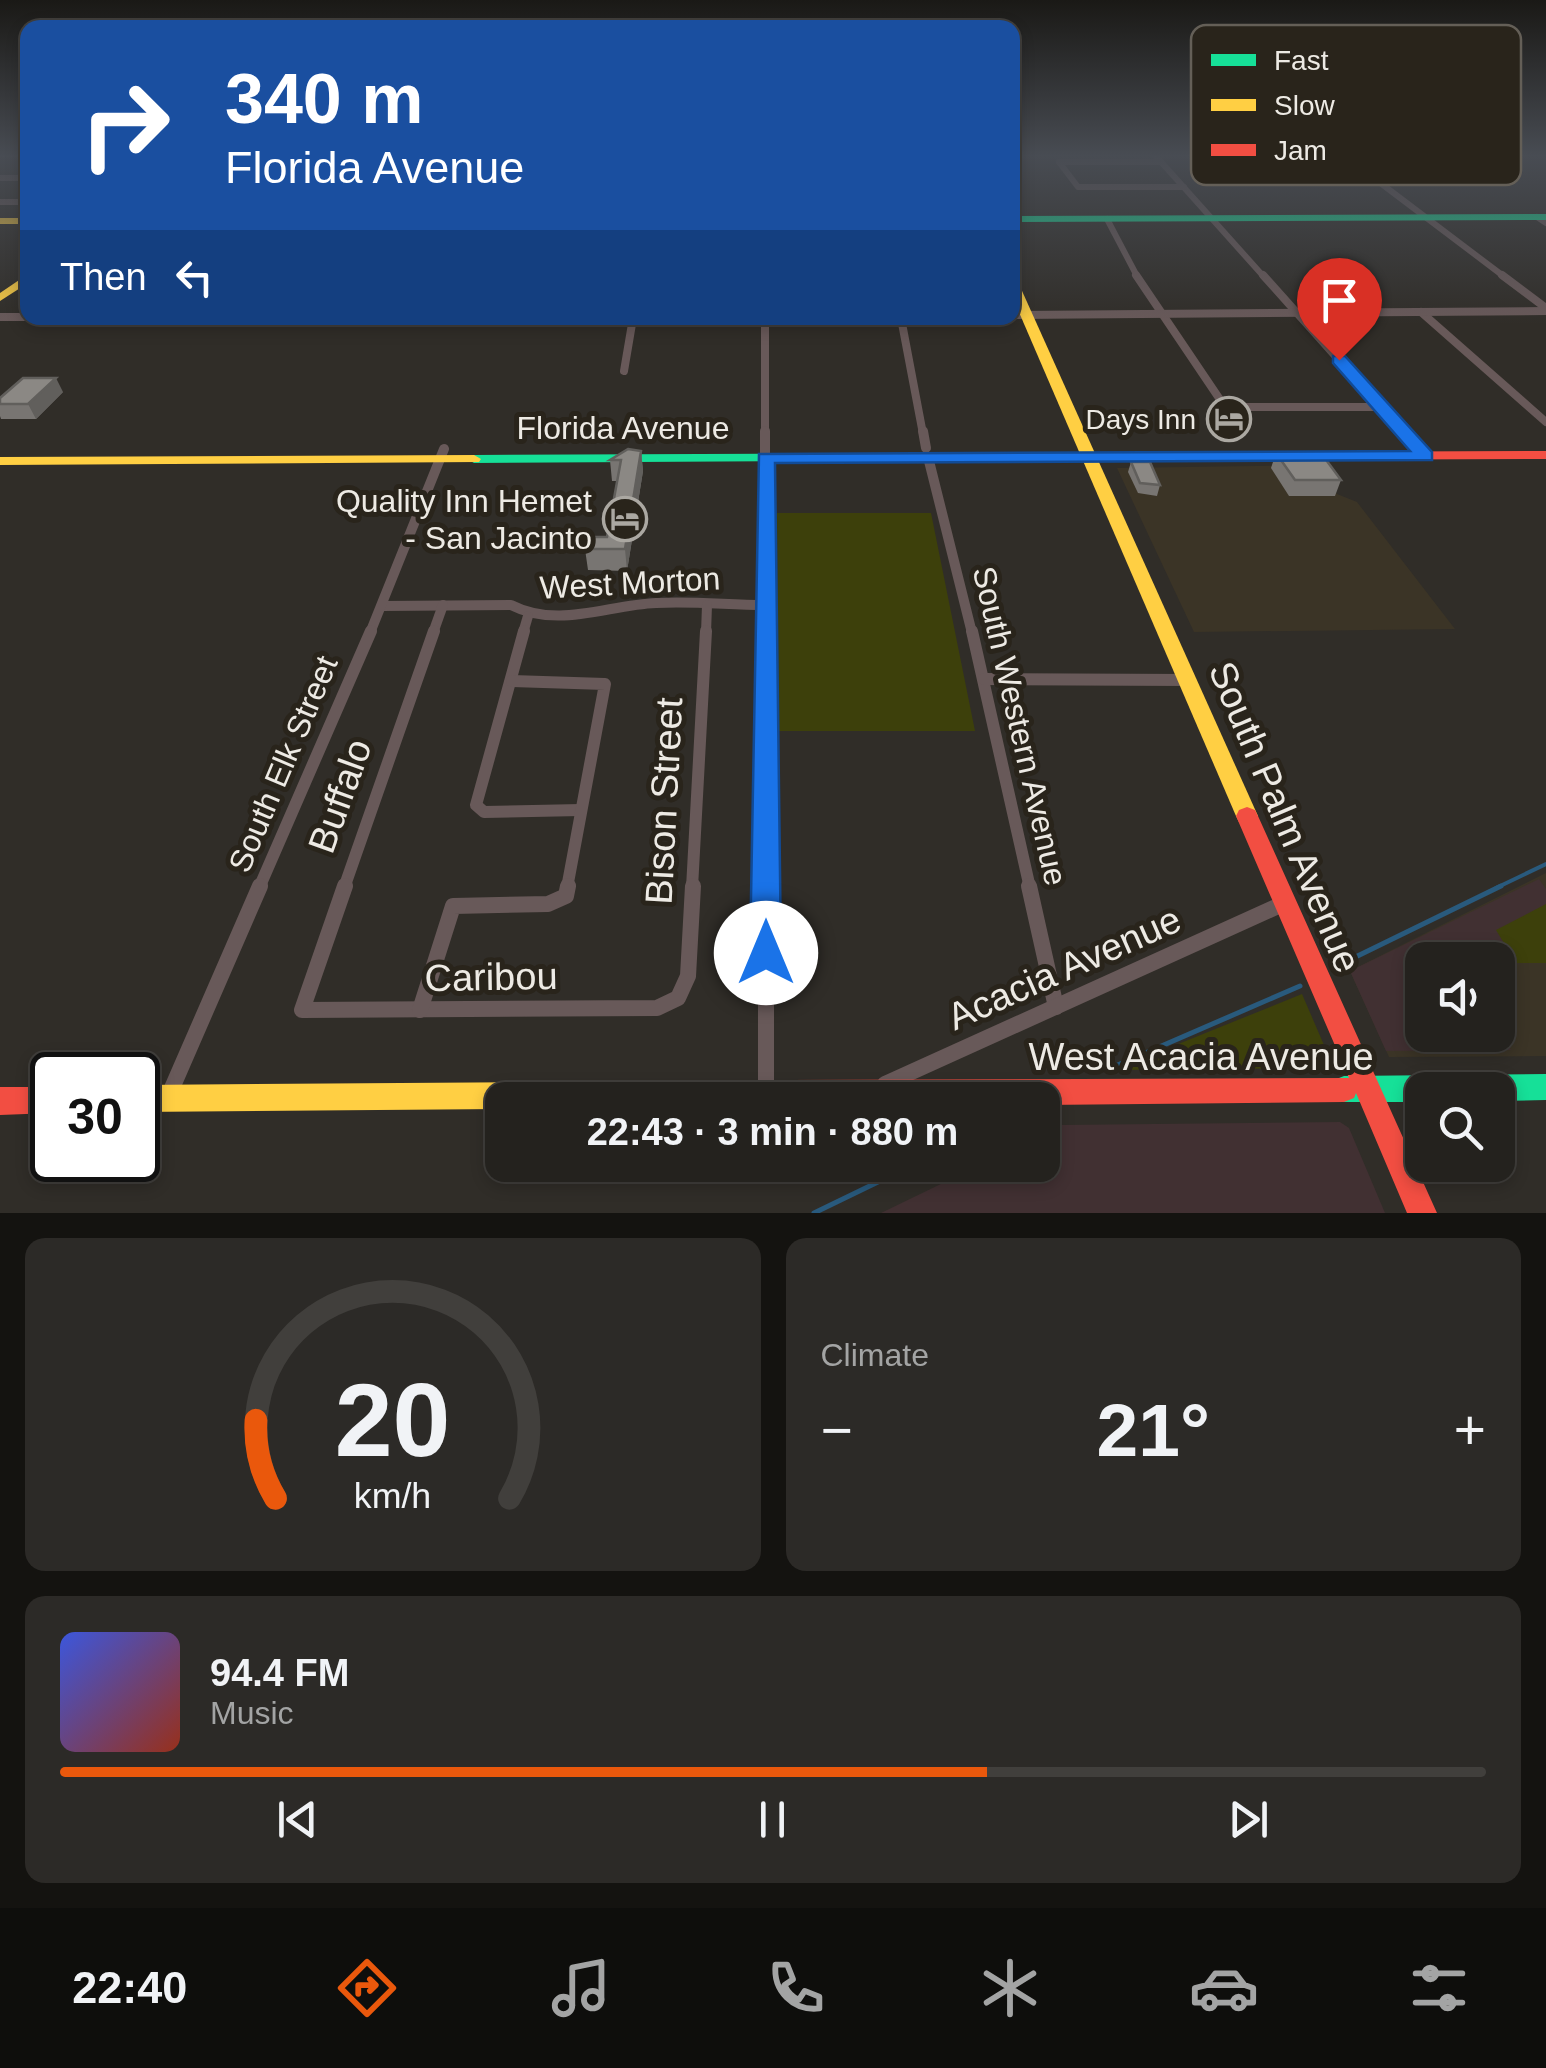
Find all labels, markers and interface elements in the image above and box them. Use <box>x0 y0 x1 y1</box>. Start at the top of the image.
legend <box>1191 25 1521 185</box>
text: Fast <box>1274 45 1329 76</box>
icon: right <box>60 60 190 190</box>
text: 340 m <box>225 60 423 138</box>
text: Slow <box>1274 90 1335 121</box>
text: Jam <box>1274 135 1327 166</box>
text: Florida Avenue <box>225 142 524 193</box>
icon: left <box>167 250 222 305</box>
text: Then <box>60 256 147 298</box>
pin <box>1297 258 1382 361</box>
icon: arrive <box>1312 273 1367 328</box>
hotel icon: Days Inn <box>1206 396 1252 442</box>
place label: Days Inn <box>1086 404 1196 435</box>
street label: Florida Avenue <box>517 410 729 446</box>
place label: Quality Inn Hemet - San Jacinto <box>336 483 592 556</box>
hotel icon: Quality Inn Hemet - San Jacinto <box>602 496 648 542</box>
street label: West Morton <box>539 560 721 606</box>
street label: South Western Avenue <box>966 563 1074 889</box>
street label: South Elk Street <box>221 650 345 877</box>
street label: South Palm Avenue <box>1201 655 1369 979</box>
street label: Bison Street <box>638 696 690 905</box>
street label: Buffalo <box>300 734 380 858</box>
street label: Acacia Avenue <box>941 898 1187 1038</box>
position arrow <box>714 901 818 1005</box>
map controls <box>1405 942 1515 1182</box>
button: sound <box>1405 942 1515 1052</box>
street label: Caribou <box>424 955 558 999</box>
street label: West Acacia Avenue <box>1028 1036 1374 1078</box>
speed limit sign: 30 <box>30 1052 160 1182</box>
button: search <box>1405 1072 1515 1182</box>
text: 22:43 · 3 min · 880 m <box>587 1111 958 1153</box>
text: Climate <box>821 1337 929 1373</box>
text: 20 <box>335 1362 451 1478</box>
text: 21° <box>1097 1388 1210 1472</box>
text: − <box>821 1399 853 1461</box>
text: + <box>1454 1399 1486 1461</box>
text: km/h <box>354 1476 431 1516</box>
text: 94.4 FM <box>210 1652 349 1694</box>
text: Music <box>210 1695 294 1731</box>
icon: previous <box>270 1792 325 1847</box>
icon: pause <box>745 1792 800 1847</box>
icon: next <box>1221 1792 1276 1847</box>
icon: directions <box>332 1953 402 2023</box>
icon: music <box>546 1953 616 2023</box>
icon: phone <box>761 1953 831 2023</box>
icon: climate <box>975 1953 1045 2023</box>
icon: car <box>1189 1953 1259 2023</box>
icon: filters <box>1404 1953 1474 2023</box>
text: 22:40 <box>72 1962 187 2013</box>

